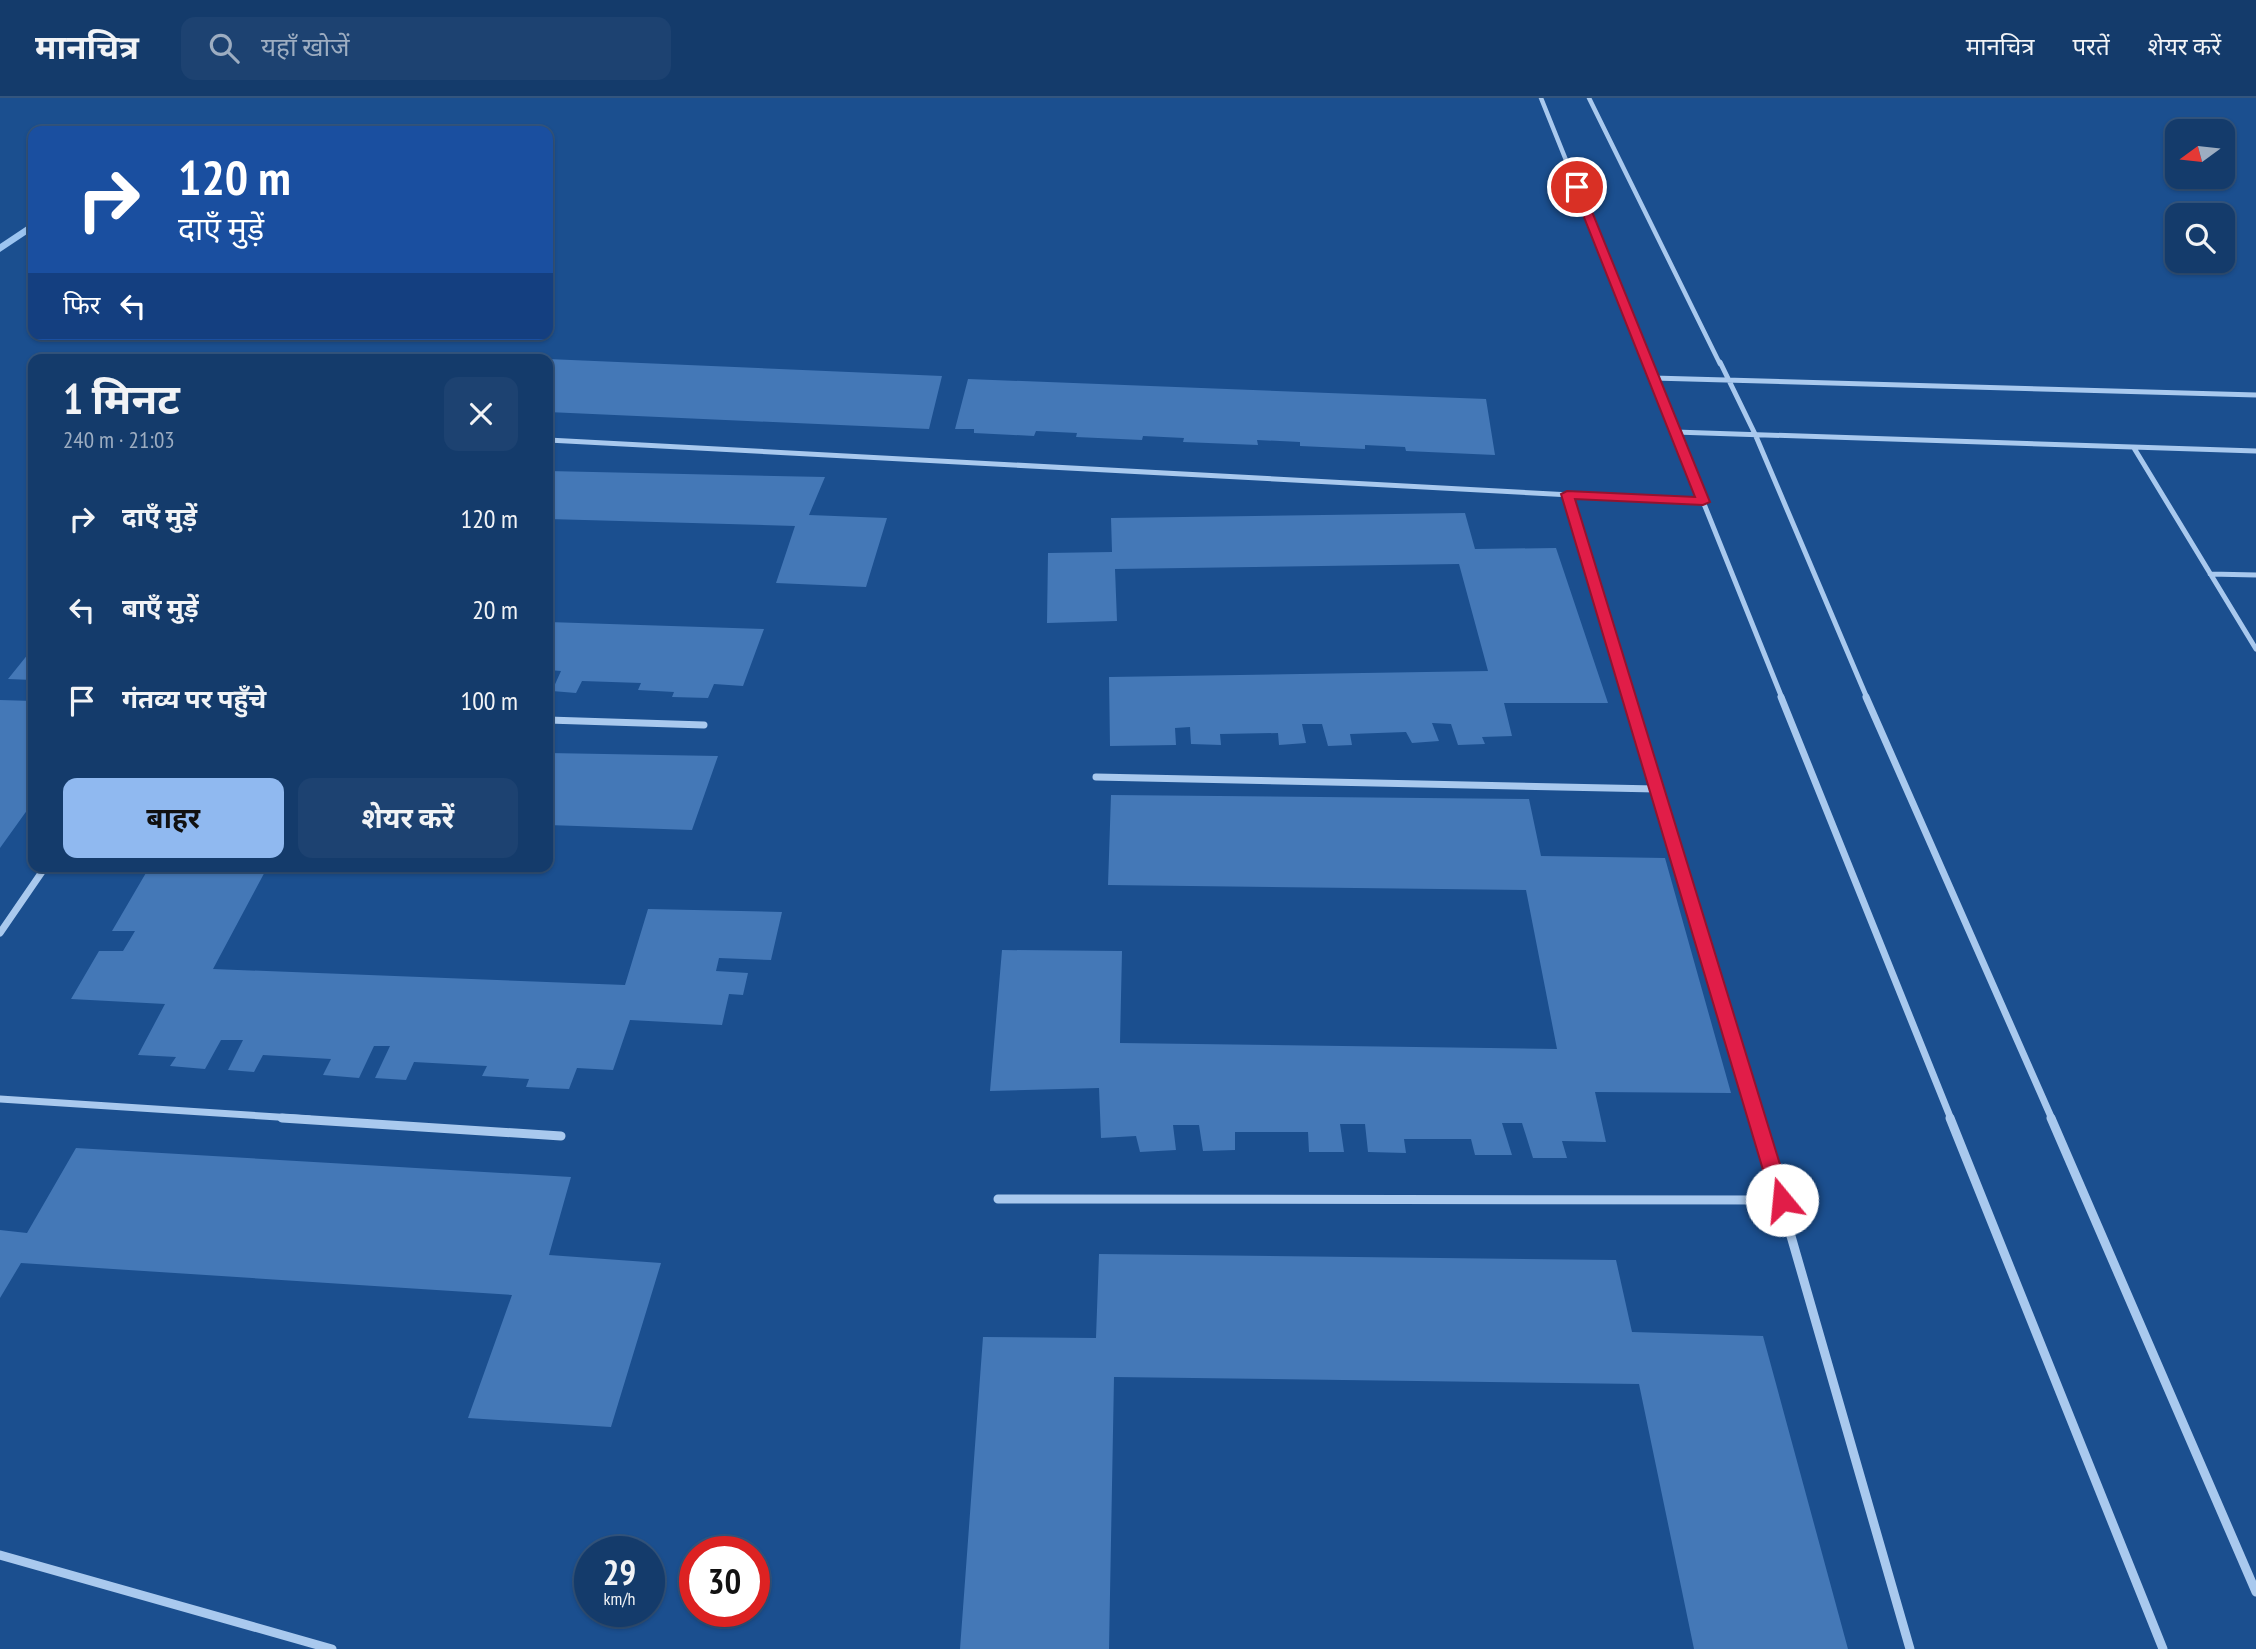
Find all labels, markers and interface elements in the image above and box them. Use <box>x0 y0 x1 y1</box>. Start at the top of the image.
search box <box>181 17 671 80</box>
text: मानचित्र <box>35 25 139 68</box>
icon: search <box>205 29 243 67</box>
text: यहाँ खोजें <box>261 30 349 63</box>
text: मानचित्र <box>1966 31 2034 62</box>
text: परतें <box>2072 31 2110 62</box>
text: शेयर करें <box>2148 31 2221 62</box>
north arrow <box>2165 119 2235 189</box>
map controls <box>2165 119 2235 273</box>
text: 120 m <box>178 145 291 209</box>
icon: right <box>63 154 154 245</box>
pin <box>1547 157 1607 217</box>
icon: arrive <box>1558 168 1596 206</box>
button: search <box>2165 203 2235 273</box>
text: दाएँ मुड़ें <box>178 207 264 249</box>
icon: left <box>114 287 152 325</box>
text: फिर <box>63 288 100 321</box>
text: 1 मिनट <box>63 371 180 426</box>
button: close <box>444 377 518 451</box>
text: 240 m · 21:03 <box>63 425 175 454</box>
icon: right <box>63 500 101 538</box>
text: दाएँ मुड़ें <box>122 500 197 533</box>
text: 120 m <box>460 502 518 535</box>
icon: left <box>63 591 101 629</box>
text: बाएँ मुड़ें <box>122 591 199 624</box>
text: 20 m <box>472 593 518 626</box>
icon: arrive <box>63 682 101 720</box>
text: गंतव्य पर पहुँचे <box>122 682 266 715</box>
text: 100 m <box>460 684 518 717</box>
button: बाहर <box>63 778 284 858</box>
button: शेयर करें <box>298 778 518 858</box>
position arrow <box>1745 1163 1819 1237</box>
speed limit sign: 30 <box>679 1536 770 1627</box>
text: 29 <box>603 1549 636 1595</box>
text: km/h <box>604 1587 635 1610</box>

